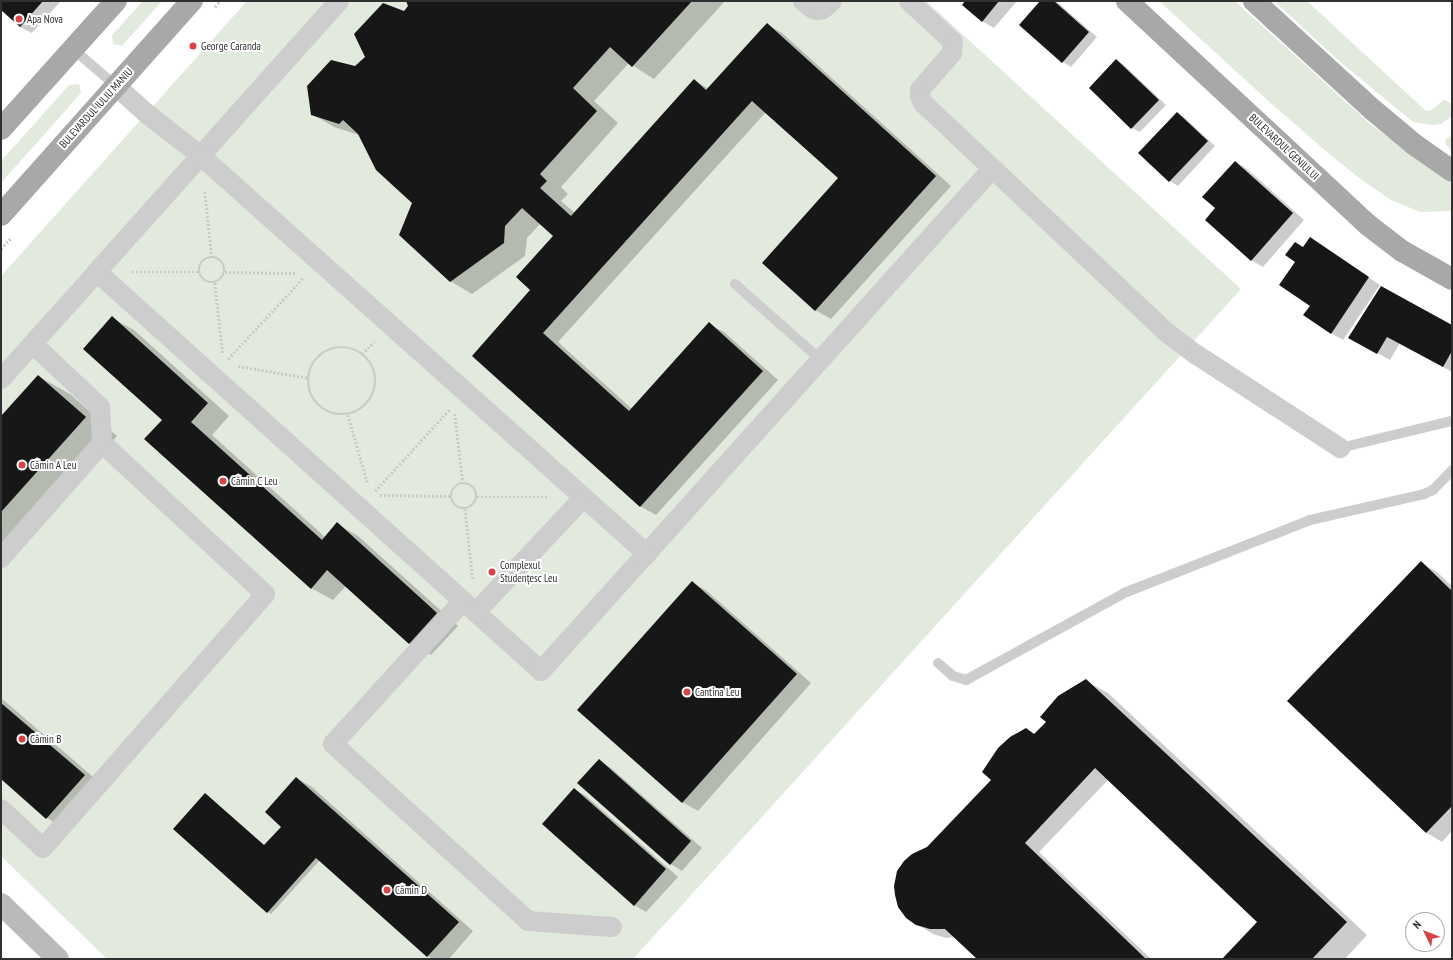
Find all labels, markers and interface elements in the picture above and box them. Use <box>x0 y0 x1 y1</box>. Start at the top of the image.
place label: Apa Nova <box>27 12 63 26</box>
marker: Apa Nova <box>14 14 24 24</box>
place label: George Caranda <box>201 39 261 53</box>
marker: George Caranda <box>188 41 198 51</box>
street label: BULEVARDUL IULIU MANIU <box>56 65 136 151</box>
street label: BULEVARDUL GENIULUI <box>1246 111 1322 183</box>
place label: Cămin A Leu <box>30 458 77 472</box>
marker: Cămin A Leu <box>17 460 27 470</box>
place label: Cămin C Leu <box>231 474 278 488</box>
marker: Cămin C Leu <box>218 476 228 486</box>
place label: Complexul Studențesc Leu <box>500 559 557 585</box>
marker: Complexul Studențesc Leu <box>487 567 497 577</box>
place label: Cantina Leu <box>695 685 739 699</box>
marker: Cantina Leu <box>682 687 692 697</box>
place label: Cămin B <box>30 732 61 746</box>
marker: Cămin B <box>17 734 27 744</box>
place label: Cămin D <box>395 883 427 897</box>
marker: Cămin D <box>382 885 392 895</box>
north arrow <box>1405 912 1445 952</box>
text: N <box>1410 918 1424 931</box>

